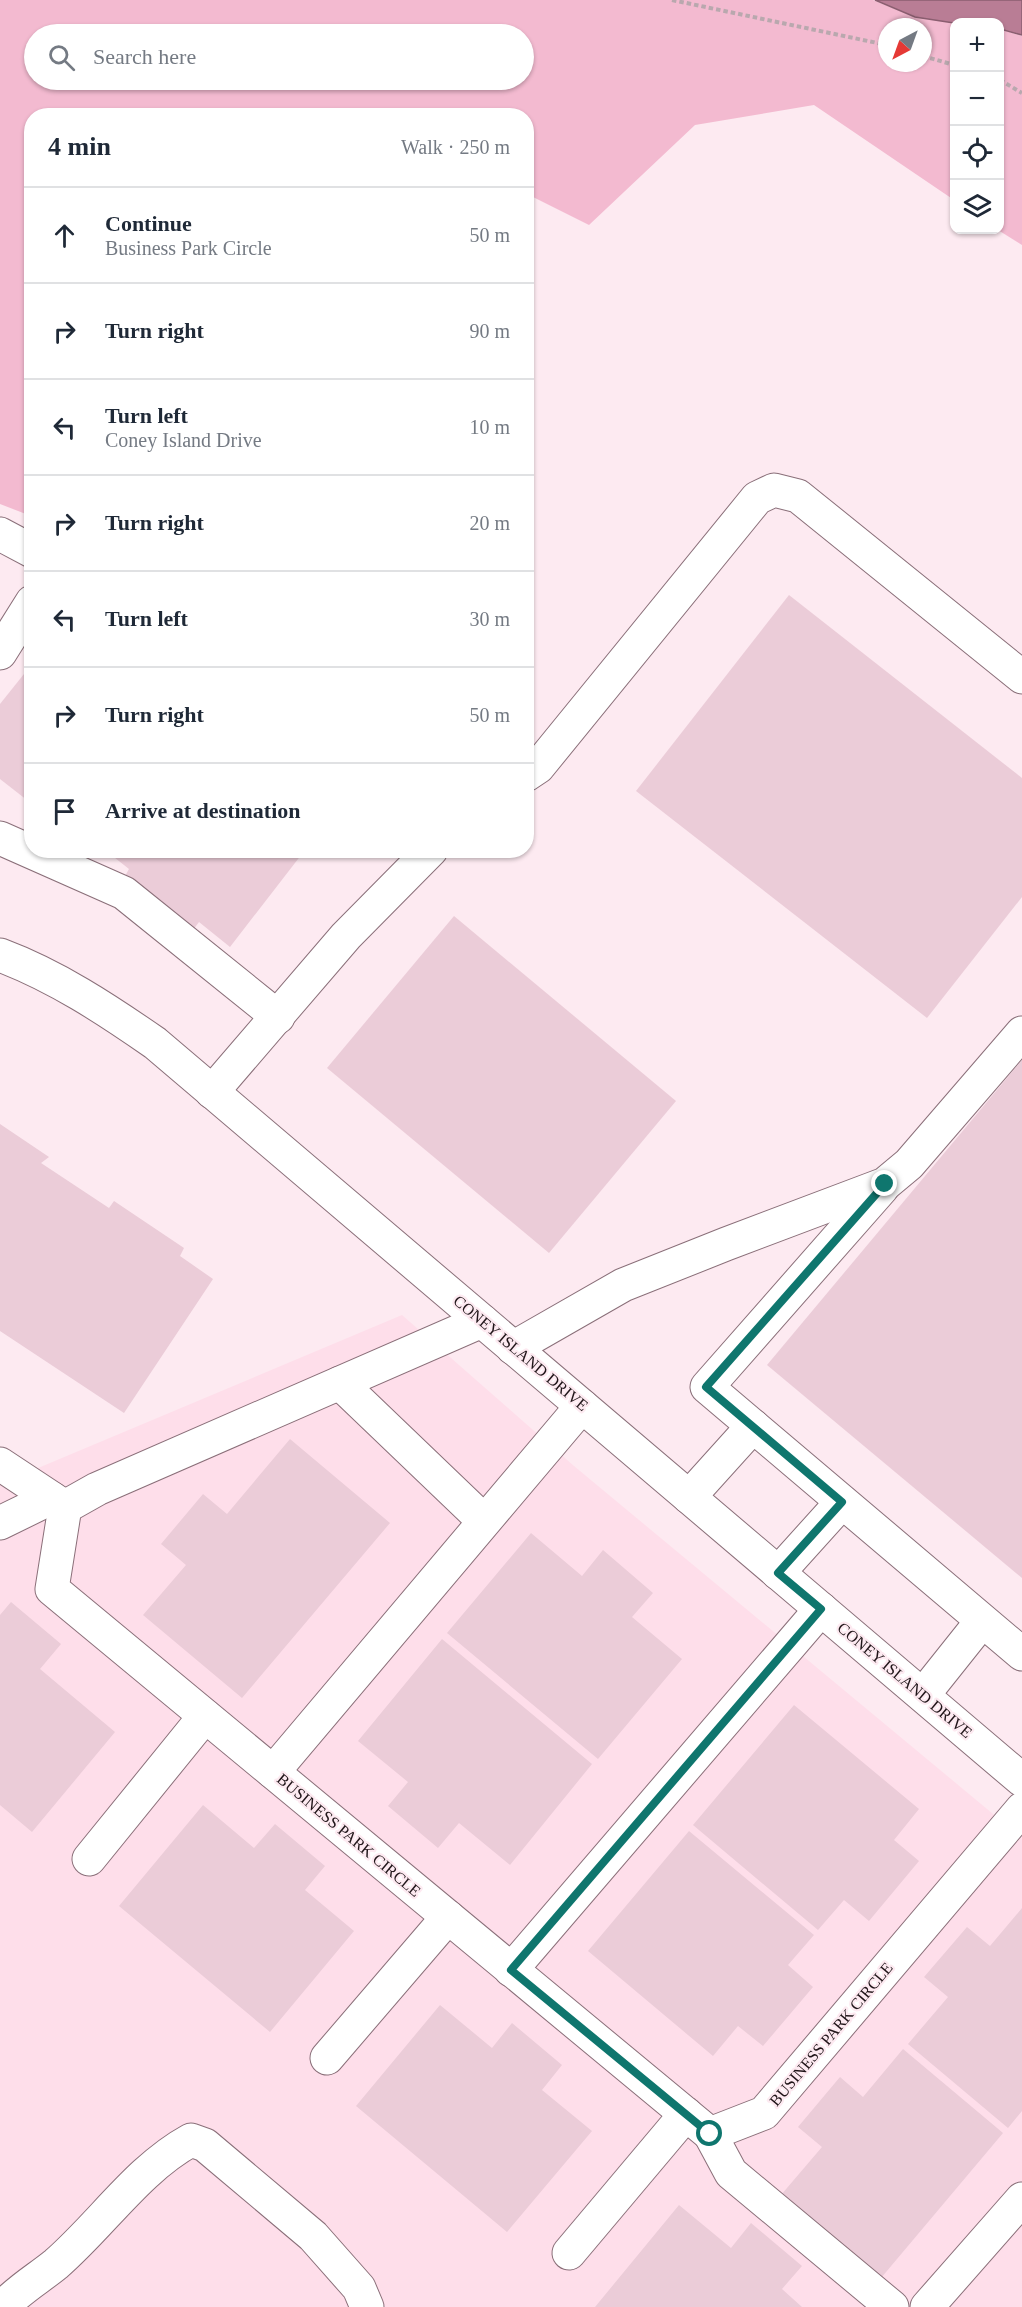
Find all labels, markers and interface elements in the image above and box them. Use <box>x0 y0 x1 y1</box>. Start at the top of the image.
north arrow <box>878 18 932 72</box>
map controls <box>950 18 1004 234</box>
button: + <box>950 18 1004 72</box>
search box <box>24 24 534 90</box>
icon: search <box>45 41 78 74</box>
text: Search here <box>93 44 196 69</box>
button: − <box>950 72 1004 126</box>
button: locate <box>950 126 1004 180</box>
text: 4 min <box>48 132 111 161</box>
text: Walk · 250 m <box>401 136 510 158</box>
button: layers <box>950 180 1004 234</box>
text: Continue <box>105 211 192 236</box>
icon: ahead <box>48 219 81 252</box>
text: 50 m <box>469 224 510 246</box>
text: Business Park Circle <box>105 237 272 259</box>
icon: right <box>48 315 81 348</box>
text: Turn right <box>105 318 204 343</box>
text: 90 m <box>469 320 510 342</box>
text: Turn left <box>105 403 188 428</box>
icon: left <box>48 411 81 444</box>
text: 10 m <box>469 416 510 438</box>
text: Coney Island Drive <box>105 429 262 451</box>
icon: right <box>48 507 81 540</box>
text: Turn right <box>105 510 204 535</box>
text: 20 m <box>469 512 510 534</box>
icon: left <box>48 603 81 636</box>
text: Turn left <box>105 606 188 631</box>
text: 30 m <box>469 608 510 630</box>
icon: right <box>48 699 81 732</box>
text: Turn right <box>105 702 204 727</box>
text: 50 m <box>469 704 510 726</box>
icon: arrive <box>48 795 81 828</box>
text: Arrive at destination <box>105 798 301 823</box>
route end <box>871 1170 897 1196</box>
street label: CONEY ISLAND DRIVE <box>450 1292 592 1414</box>
street label: CONEY ISLAND DRIVE <box>834 1619 976 1741</box>
street label: BUSINESS PARK CIRCLE <box>274 1770 424 1900</box>
street label: BUSINESS PARK CIRCLE <box>766 1959 896 2109</box>
route start <box>696 2120 722 2146</box>

